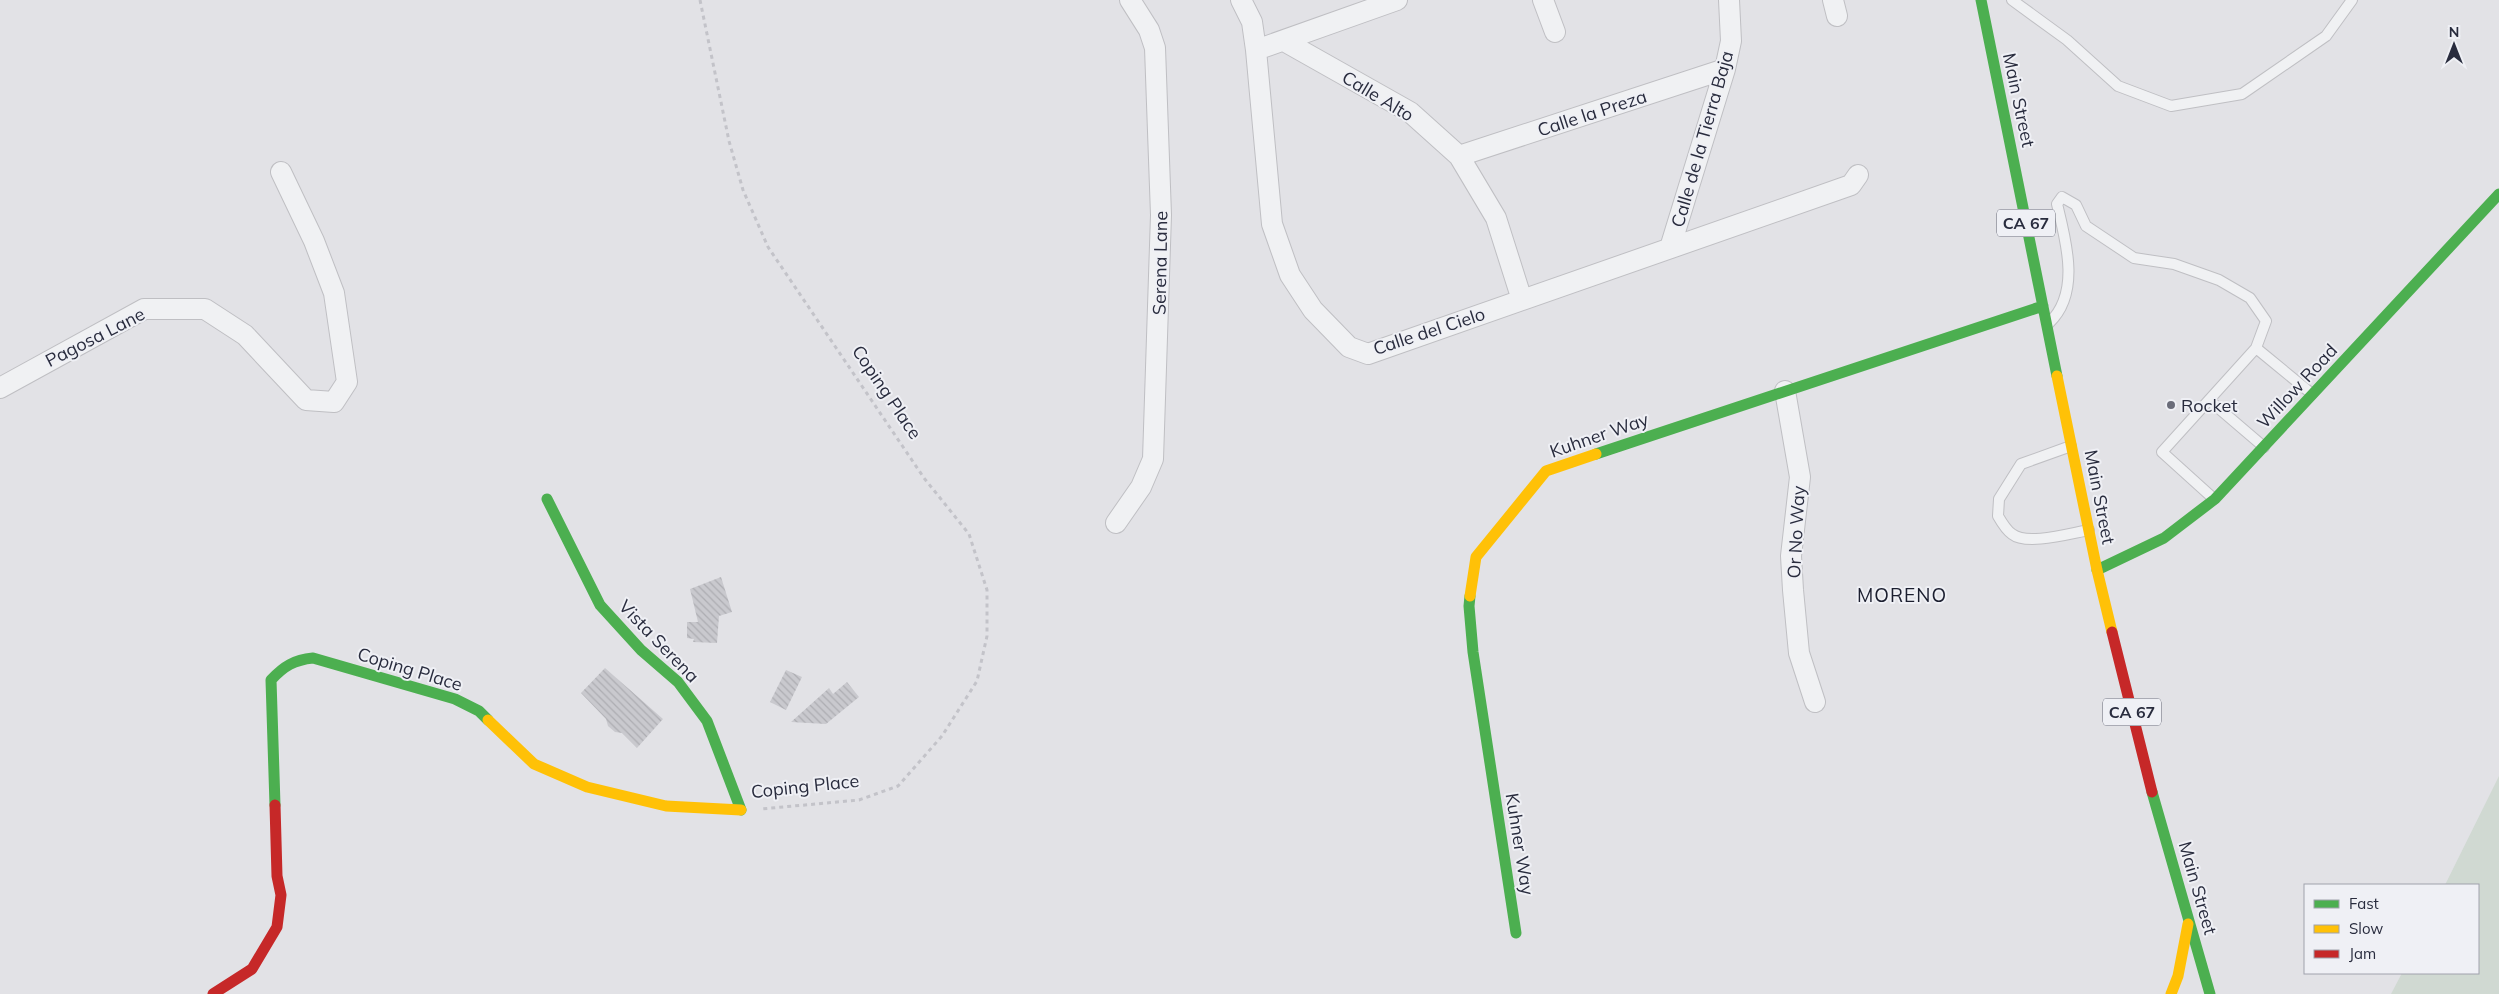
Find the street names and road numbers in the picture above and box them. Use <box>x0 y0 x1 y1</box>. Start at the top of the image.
street label: Calle de la Tierra Baja <box>1666 48 1738 230</box>
street label: Main Street <box>1998 51 2040 149</box>
street label: Calle Alto <box>1338 66 1418 126</box>
street label: Calle la Preza <box>1535 85 1649 141</box>
road number: CA 67 <box>1997 210 2055 237</box>
street label: Serena Lane <box>1148 211 1172 315</box>
street label: Pagosa Lane <box>41 302 149 372</box>
street label: Calle del Cielo <box>1370 302 1488 360</box>
street label: Willow Road <box>2252 339 2342 433</box>
street label: Coping Place <box>847 341 927 443</box>
street label: Kuhner Way <box>1547 407 1652 463</box>
street label: Main Street <box>2080 448 2120 546</box>
street label: Or No Way <box>1782 485 1810 579</box>
street label: Vista Serena <box>614 595 704 687</box>
street label: Coping Place <box>355 642 465 696</box>
road number: CA 67 <box>2103 699 2161 726</box>
street label: Coping Place <box>750 769 860 803</box>
street label: Kuhner Way <box>1501 791 1539 897</box>
street label: Main Street <box>2174 839 2222 937</box>

